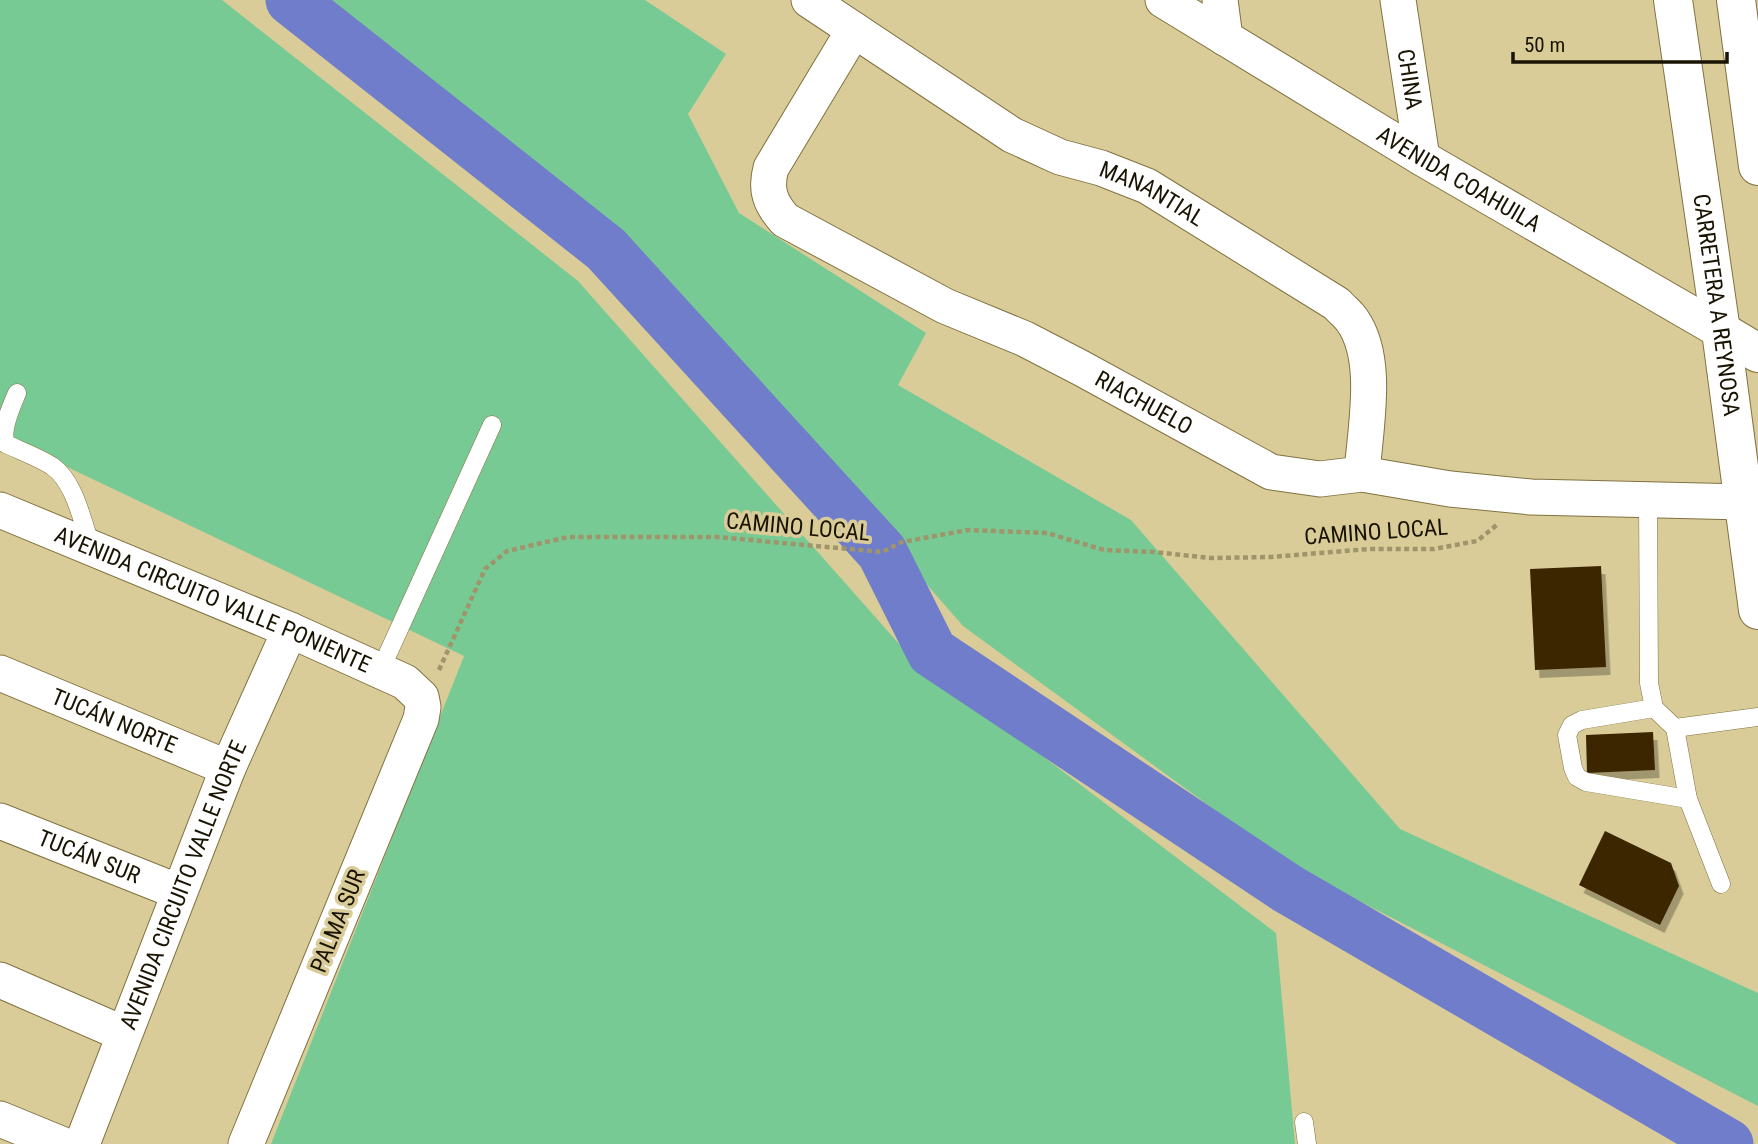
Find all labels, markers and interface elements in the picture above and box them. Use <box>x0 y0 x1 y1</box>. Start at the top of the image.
scale bar <box>1513 21 1726 65</box>
text: 50 m <box>1524 33 1565 57</box>
street label: CHINA <box>1392 47 1428 111</box>
street label: AVENIDA COAHUILA <box>1372 120 1546 237</box>
street label: MANANTIAL <box>1096 155 1209 232</box>
street label: CARRETERA A REYNOSA <box>1688 192 1746 418</box>
street label: RIACHUELO <box>1091 365 1198 440</box>
street label: CAMINO LOCAL <box>725 507 871 547</box>
street label: CAMINO LOCAL <box>1303 514 1449 550</box>
street label: AVENIDA CIRCUITO VALLE PONIENTE <box>51 521 375 678</box>
street label: TUCÁN NORTE <box>48 683 181 759</box>
street label: AVENIDA CIRCUITO VALLE NORTE <box>114 736 252 1033</box>
street label: TUCÁN SUR <box>34 824 144 889</box>
street label: PALMA SUR <box>305 866 371 976</box>

